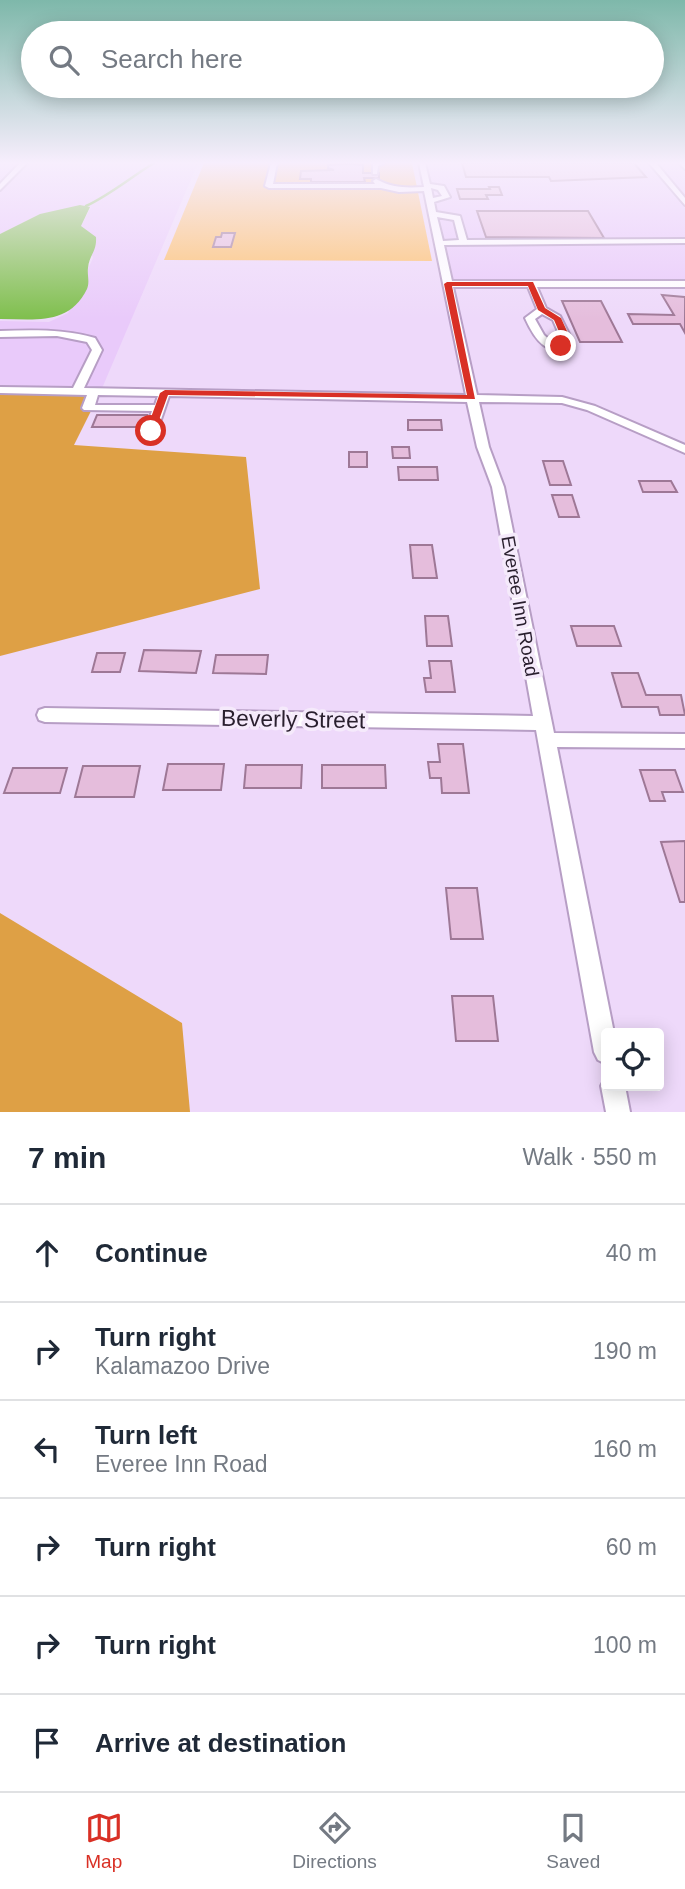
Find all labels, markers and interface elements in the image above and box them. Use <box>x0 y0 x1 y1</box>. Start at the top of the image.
search box <box>21 21 664 98</box>
icon: search <box>45 41 83 79</box>
text: Search here <box>101 44 243 74</box>
route end <box>545 330 576 361</box>
route start <box>135 415 166 446</box>
street label: Everee Inn Road <box>497 534 543 678</box>
street label: Beverly Street <box>221 705 366 733</box>
map controls <box>601 1028 664 1091</box>
button: locate <box>601 1028 664 1091</box>
text: 7 min <box>28 1141 106 1174</box>
text: Walk · 550 m <box>522 1144 657 1170</box>
icon: ahead <box>28 1234 66 1272</box>
text: Continue <box>95 1238 208 1268</box>
text: 40 m <box>606 1240 657 1266</box>
text: Turn right <box>95 1322 216 1352</box>
icon: right <box>28 1332 66 1370</box>
text: 190 m <box>593 1338 657 1364</box>
text: Kalamazoo Drive <box>95 1353 270 1379</box>
text: Turn left <box>95 1420 197 1450</box>
icon: left <box>28 1430 66 1468</box>
text: 160 m <box>593 1436 657 1462</box>
text: Everee Inn Road <box>95 1451 268 1477</box>
icon: right <box>28 1528 66 1566</box>
text: Turn right <box>95 1532 216 1562</box>
text: 60 m <box>606 1534 657 1560</box>
icon: right <box>28 1626 66 1664</box>
text: Turn right <box>95 1630 216 1660</box>
text: 100 m <box>593 1632 657 1658</box>
icon: arrive <box>28 1724 66 1762</box>
text: Arrive at destination <box>95 1728 346 1758</box>
tab: Map <box>85 1809 123 1873</box>
tab: Directions <box>292 1809 377 1873</box>
tab: Saved <box>546 1809 600 1873</box>

